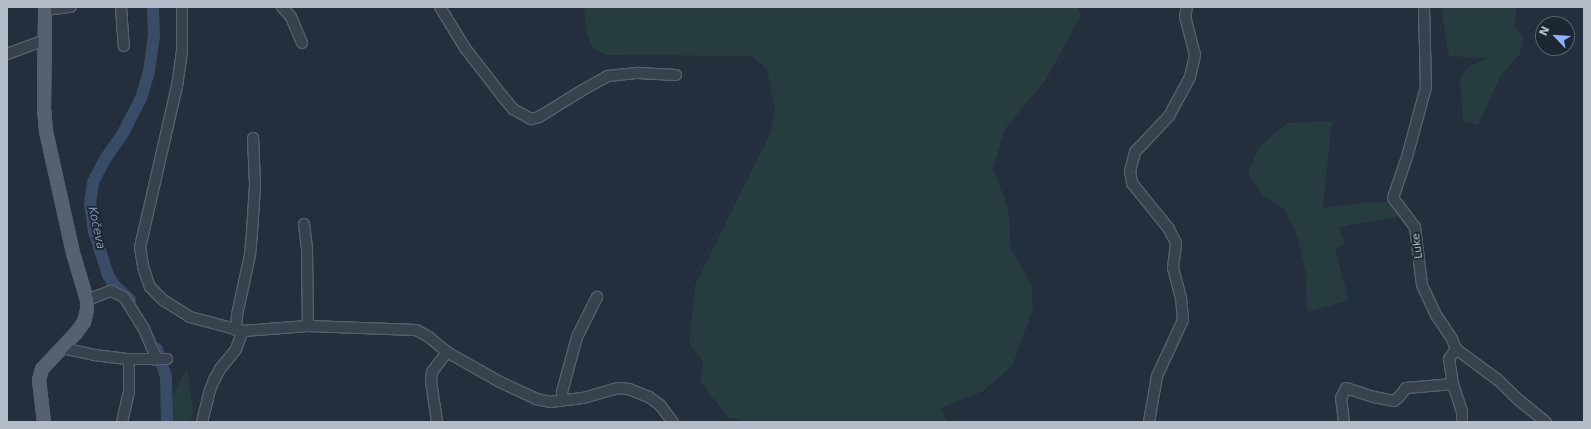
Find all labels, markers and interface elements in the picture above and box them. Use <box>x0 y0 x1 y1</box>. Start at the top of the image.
north arrow <box>1535 16 1575 56</box>
text: N <box>1537 24 1552 38</box>
water label: Kočeva <box>84 205 108 251</box>
street label: Luke <box>1410 232 1426 260</box>

